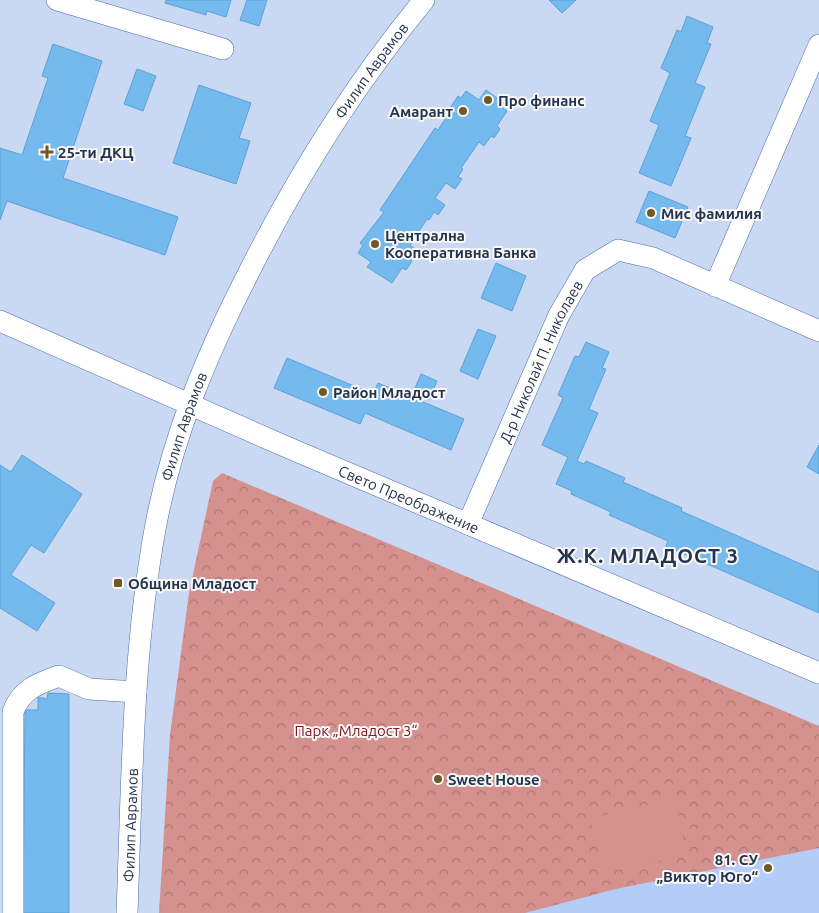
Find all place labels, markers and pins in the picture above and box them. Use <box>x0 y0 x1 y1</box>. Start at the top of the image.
place label: Про финанс <box>498 92 585 109</box>
marker: Про финанс <box>482 94 494 106</box>
place label: Амарант <box>389 103 453 120</box>
marker: Амарант <box>457 105 469 117</box>
place label: 25-ти ДКЦ <box>58 144 134 161</box>
marker: 25-ти ДКЦ <box>40 145 54 159</box>
place label: Мис фамилия <box>661 205 762 222</box>
marker: Мис фамилия <box>645 207 657 219</box>
place label: Централна Кооперативна Банка <box>385 227 536 261</box>
marker: Централна Кооперативна Банка <box>369 238 381 250</box>
place label: Район Младост <box>333 384 446 401</box>
marker: Район Младост <box>317 386 329 398</box>
place label: Община Младост <box>128 575 257 592</box>
marker: Община Младост <box>112 577 124 589</box>
place label: Sweet House <box>448 771 540 788</box>
marker: Sweet House <box>432 773 444 785</box>
place label: 81. СУ „Виктор Юго“ <box>656 851 759 885</box>
marker: 81. СУ „Виктор Юго“ <box>762 862 774 874</box>

